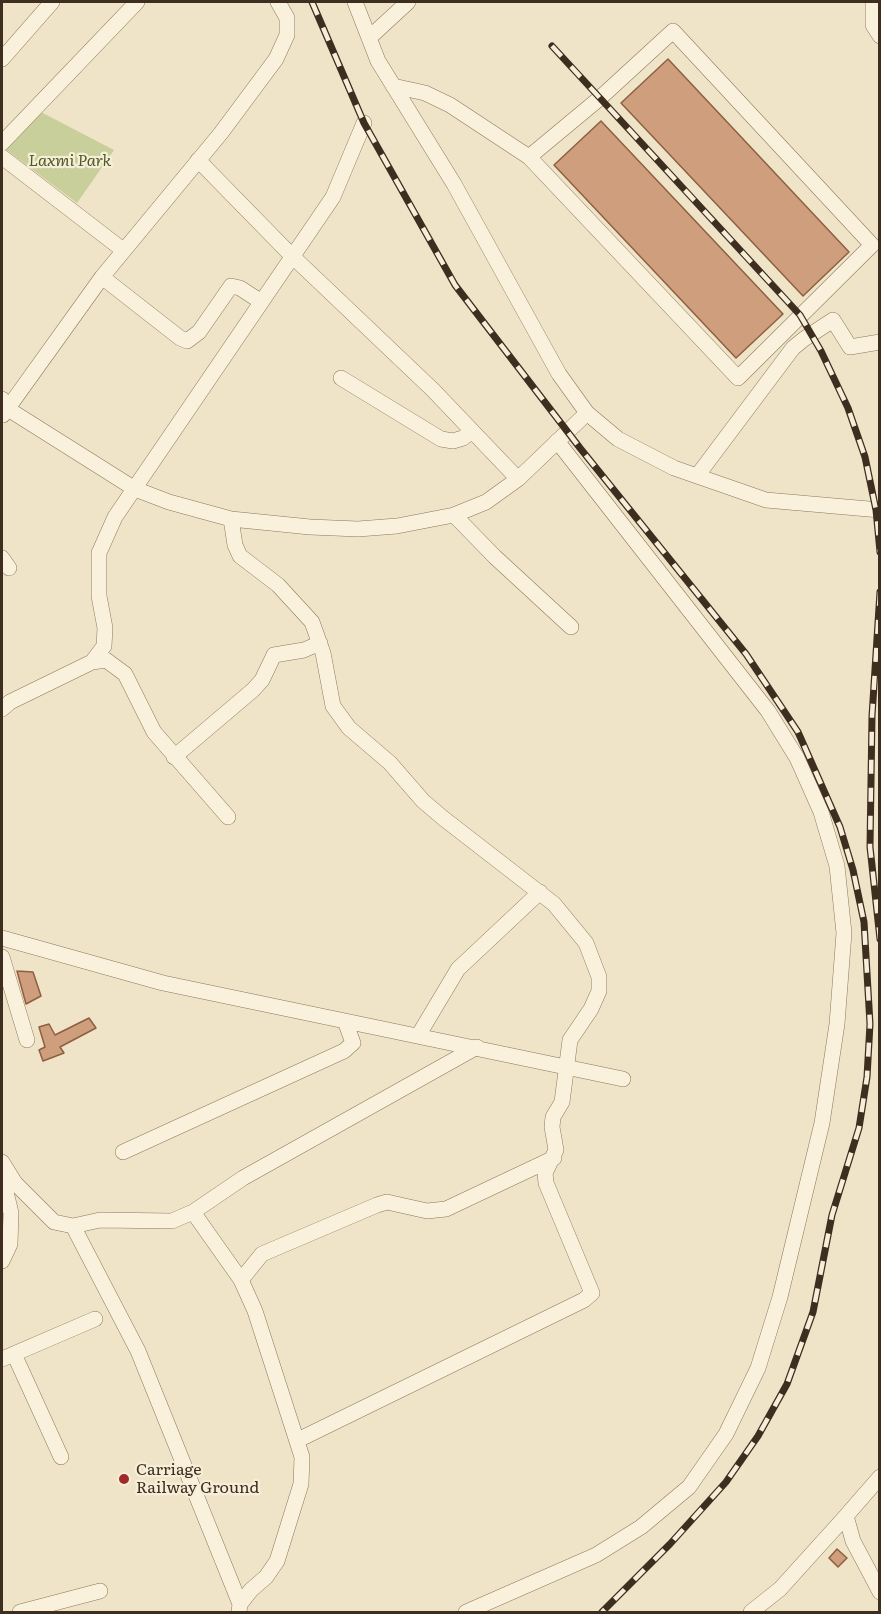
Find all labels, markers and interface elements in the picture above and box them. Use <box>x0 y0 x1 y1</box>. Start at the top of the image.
park label: Laxmi Park <box>29 151 111 171</box>
place label: Carriage Railway Ground <box>136 1460 259 1498</box>
marker: Carriage Railway Ground <box>117 1472 131 1486</box>

